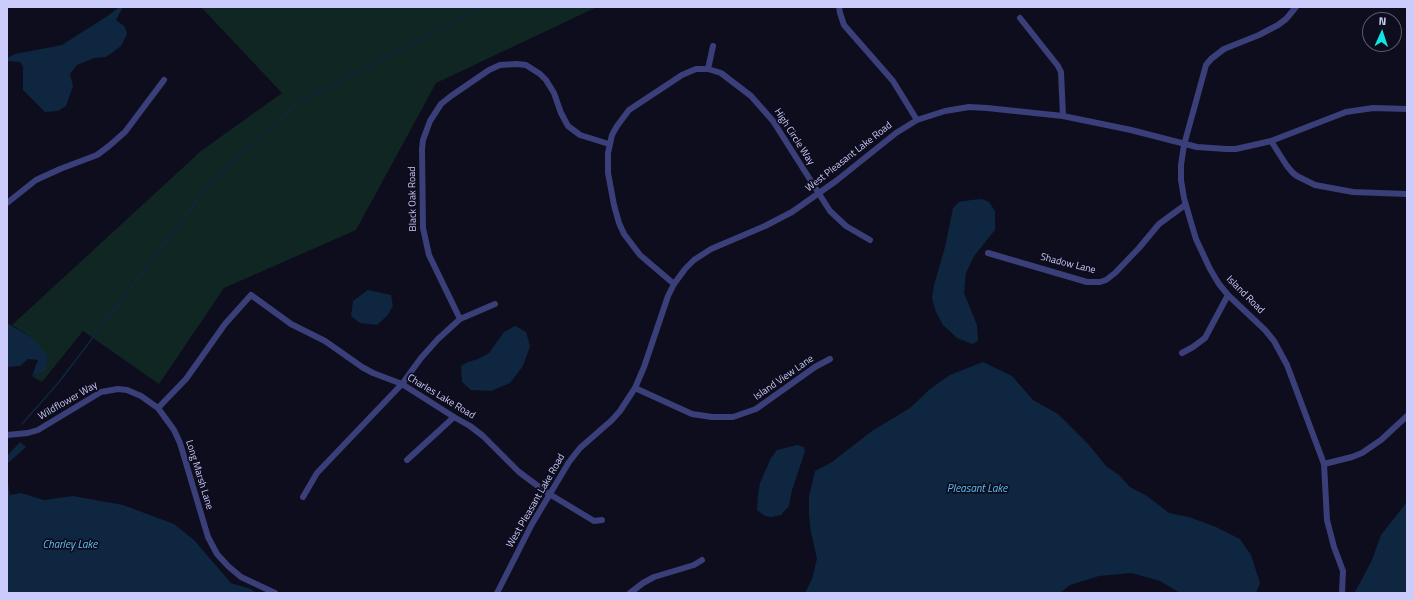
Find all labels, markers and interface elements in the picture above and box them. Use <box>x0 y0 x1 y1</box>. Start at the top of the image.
north arrow <box>1362 12 1402 52</box>
text: N <box>1378 13 1387 29</box>
street label: High Circle Way <box>771 106 817 168</box>
street label: West Pleasant Lake Road <box>803 120 895 194</box>
street label: Black Oak Road <box>406 166 420 232</box>
street label: Shadow Lane <box>1039 251 1097 277</box>
street label: Island Road <box>1223 273 1267 317</box>
street label: Island View Lane <box>752 353 816 403</box>
street label: Charles Lake Road <box>405 372 477 422</box>
street label: Wildflower Way <box>36 379 100 423</box>
street label: Long Marsh Lane <box>183 439 215 511</box>
street label: West Pleasant Lake Road <box>504 452 568 550</box>
water label: Pleasant Lake <box>947 482 1007 496</box>
water label: Charley Lake <box>43 538 97 552</box>

